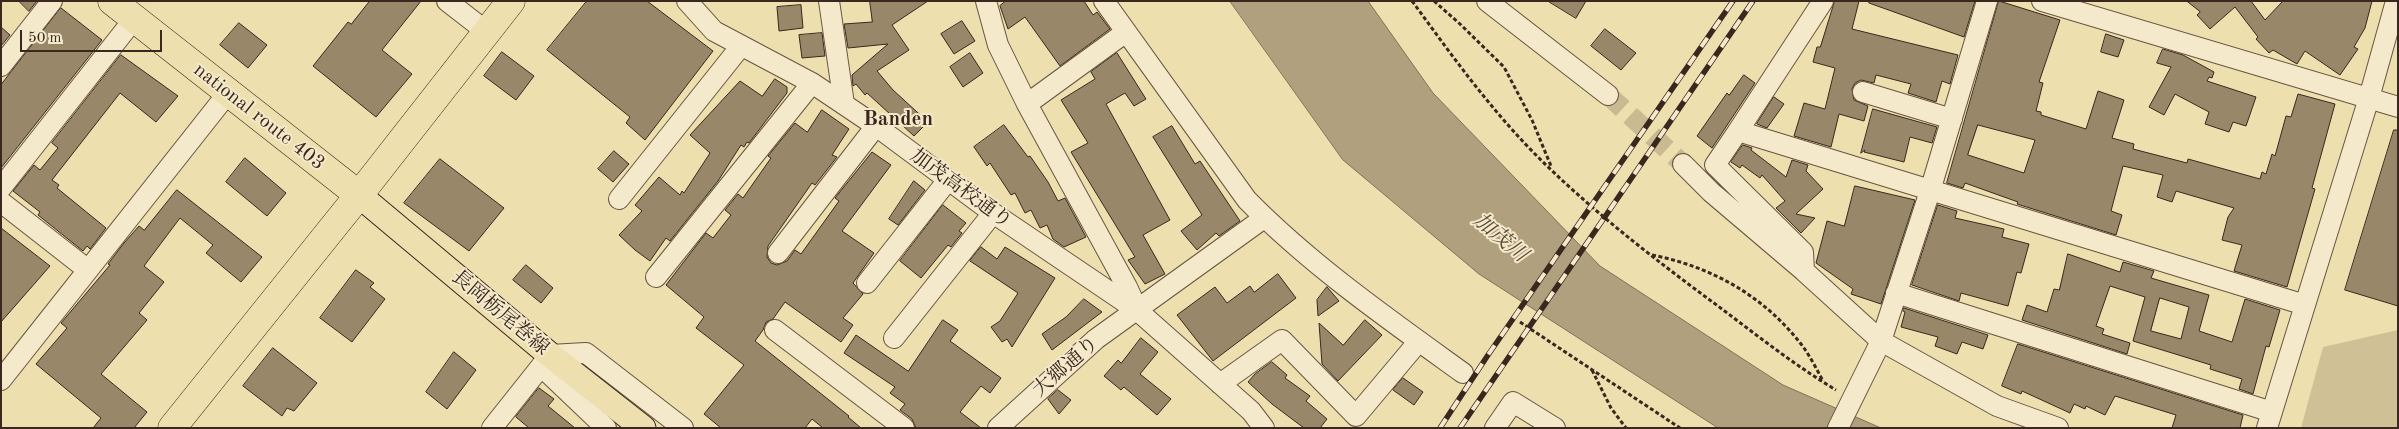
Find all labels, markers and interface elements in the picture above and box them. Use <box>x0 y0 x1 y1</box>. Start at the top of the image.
scale bar <box>22 20 165 52</box>
text: 50 m <box>28 31 62 46</box>
street label: national route 403 <box>189 58 329 176</box>
district label: Banden <box>863 106 933 132</box>
street label: 加茂高校通り <box>905 144 1017 234</box>
water label: 加茂川 <box>1468 208 1532 268</box>
street label: 長岡栃尾巻線 <box>446 265 554 361</box>
street label: 大郷通り <box>1028 332 1104 402</box>

